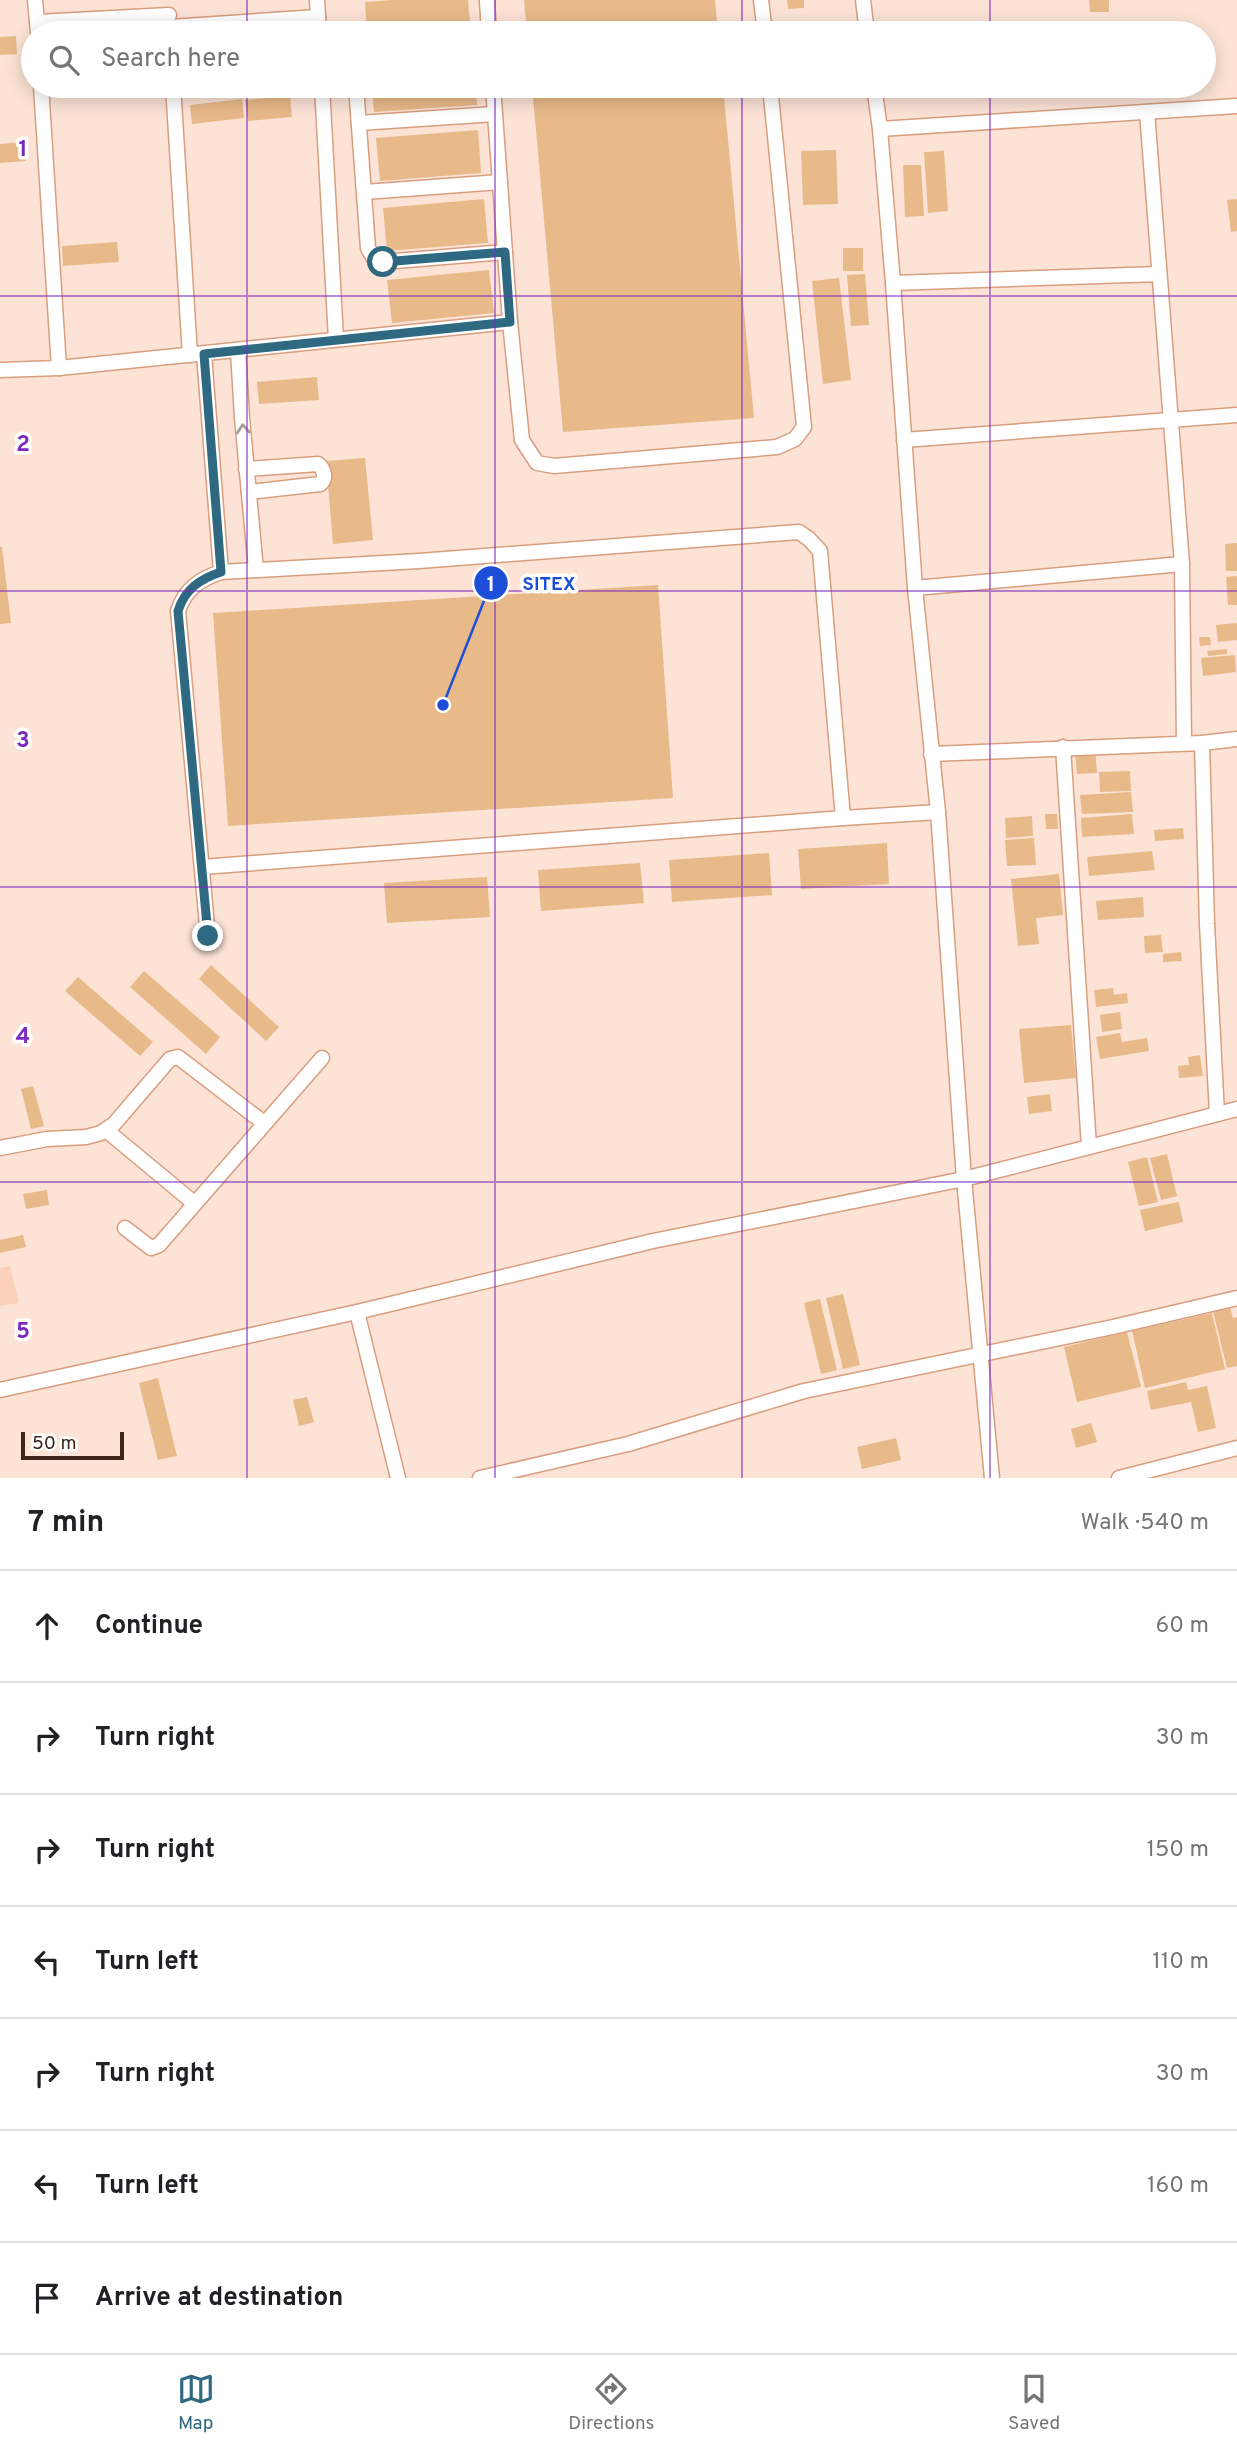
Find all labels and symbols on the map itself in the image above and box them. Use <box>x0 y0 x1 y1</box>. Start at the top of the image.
text: 1 <box>18 136 28 165</box>
route start <box>367 246 398 277</box>
one-way arrow <box>236 423 251 434</box>
text: 2 <box>16 431 30 460</box>
callout: SITEX <box>474 563 590 603</box>
text: 1 <box>487 572 495 599</box>
text: SITEX <box>522 573 576 597</box>
text: 3 <box>16 727 30 756</box>
route end <box>192 920 223 951</box>
text: 4 <box>16 1023 30 1052</box>
text: 5 <box>16 1318 30 1347</box>
scale bar <box>21 1429 124 1461</box>

